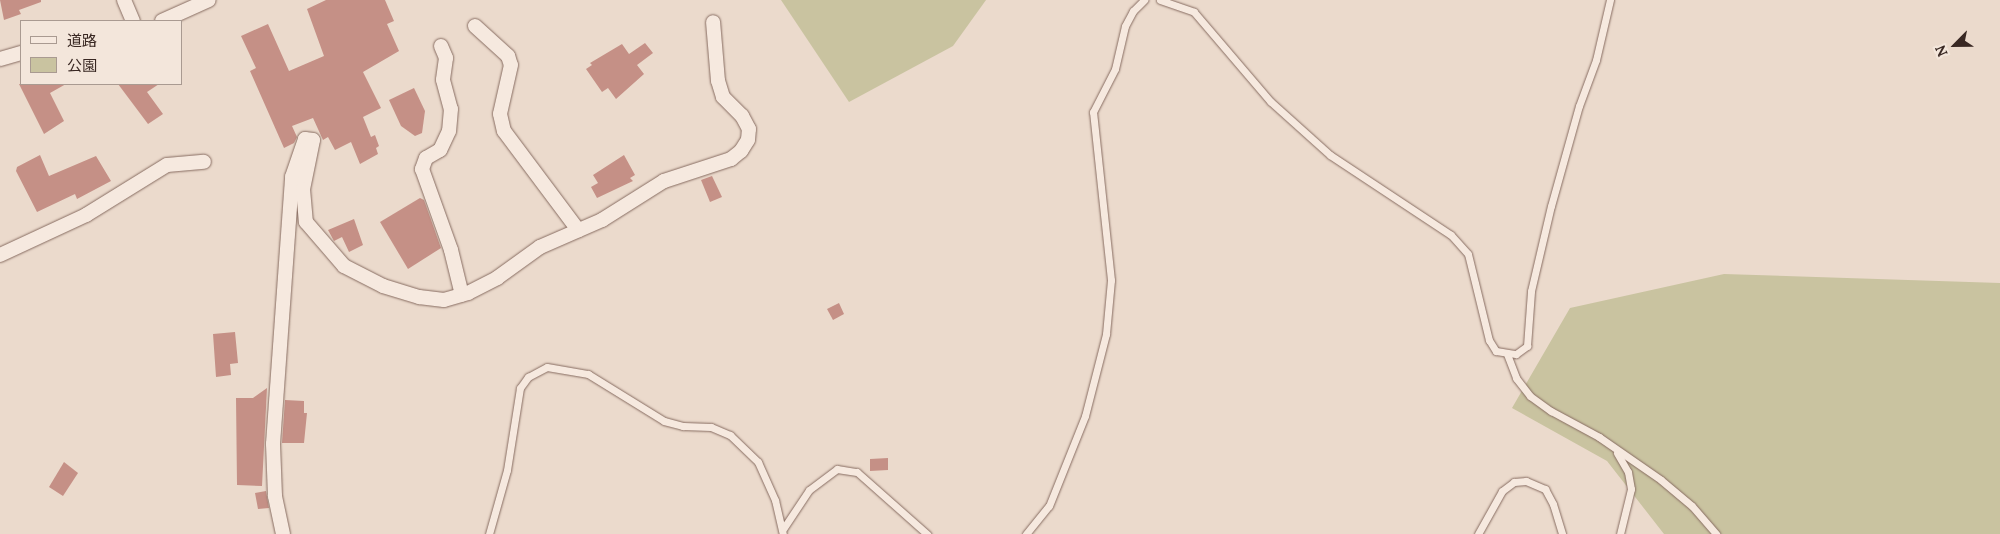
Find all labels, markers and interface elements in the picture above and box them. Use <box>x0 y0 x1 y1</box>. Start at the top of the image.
legend <box>20 20 182 85</box>
north arrow <box>1930 20 1980 70</box>
text: 道路 <box>67 31 97 50</box>
text: N <box>1931 42 1952 59</box>
text: 公園 <box>67 56 97 75</box>

